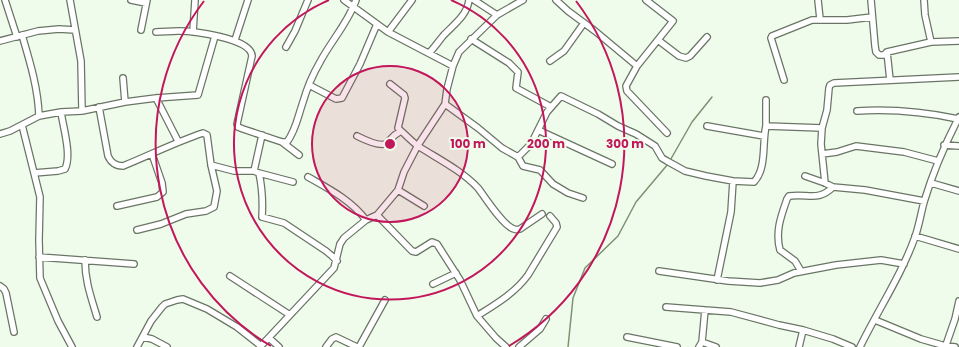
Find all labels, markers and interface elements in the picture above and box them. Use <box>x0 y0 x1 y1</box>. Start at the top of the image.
text: 100 m <box>450 135 486 152</box>
text: 200 m <box>527 135 565 152</box>
text: 300 m <box>606 135 644 152</box>
centre of rings <box>383 137 397 151</box>

